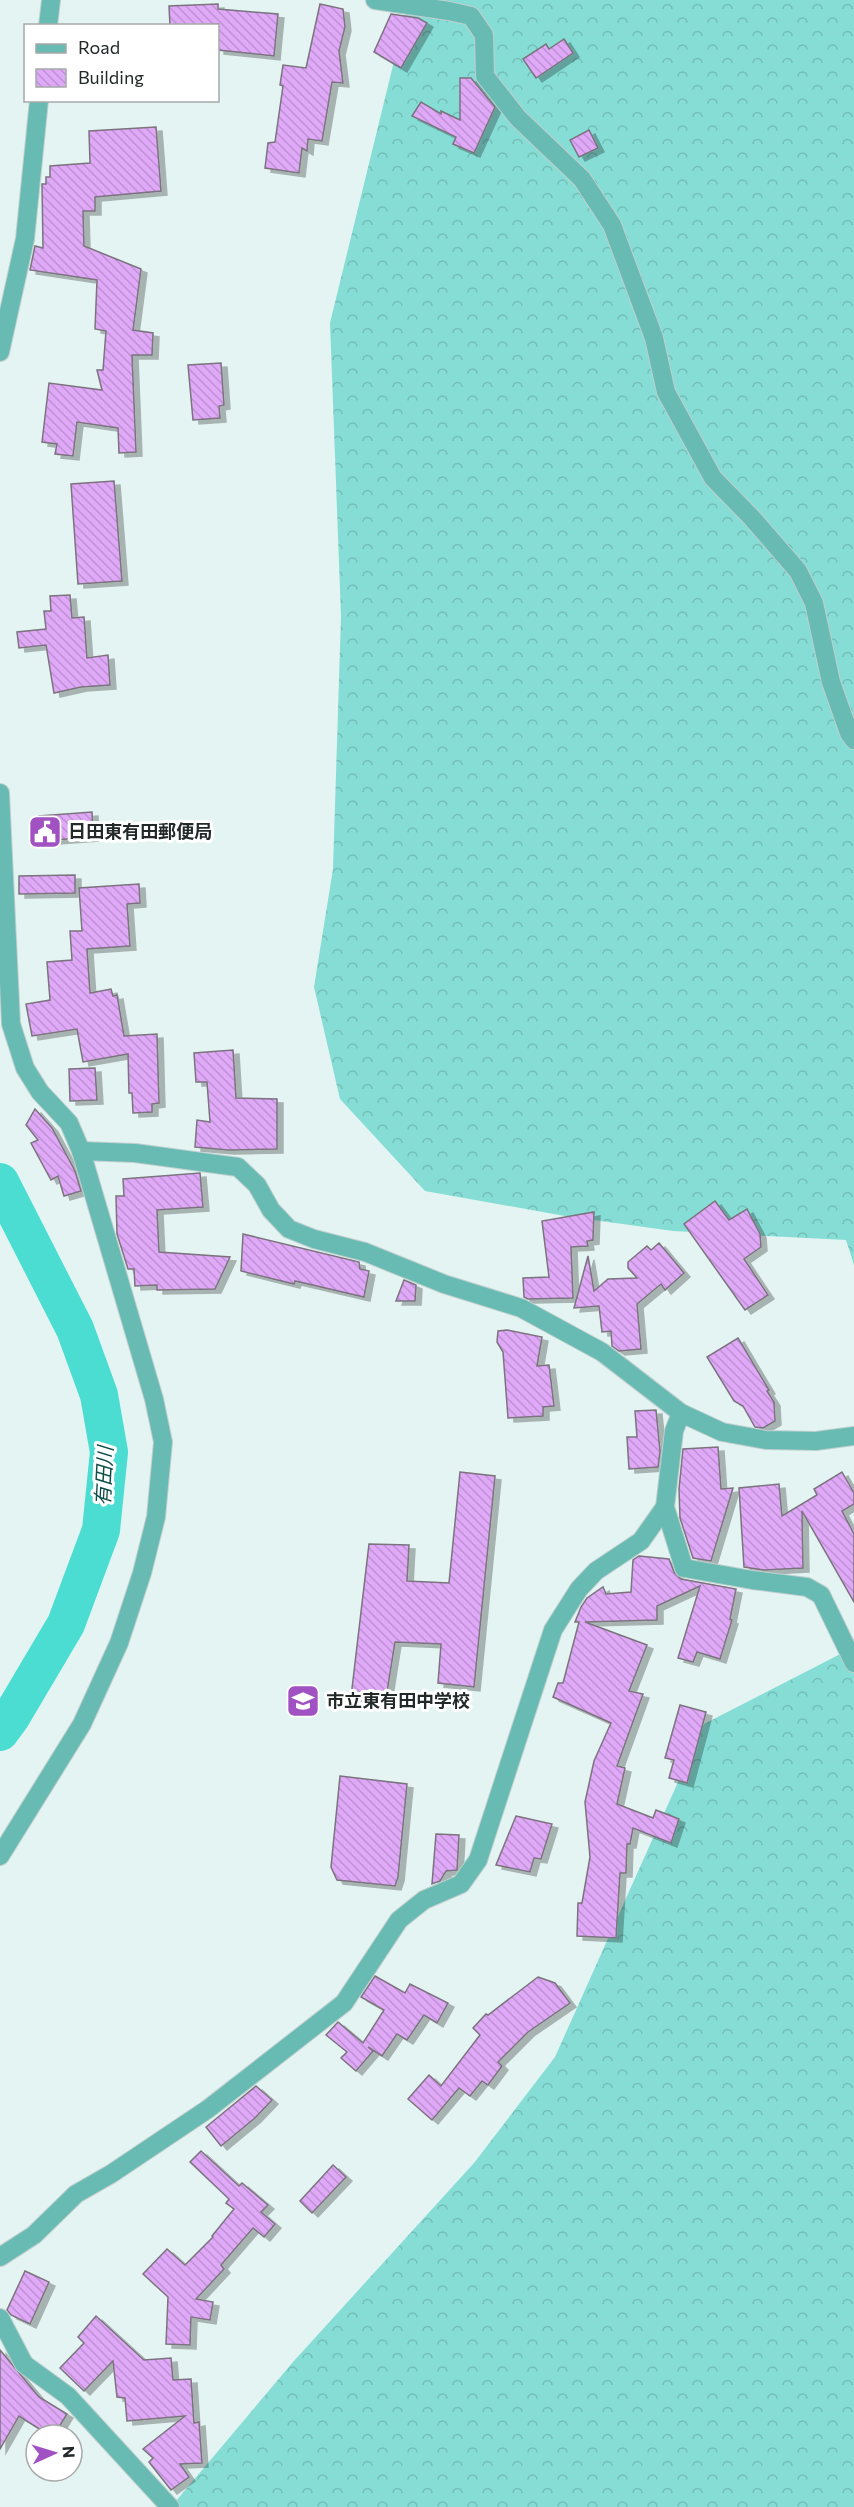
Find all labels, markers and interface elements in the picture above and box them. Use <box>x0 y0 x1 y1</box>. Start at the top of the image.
legend <box>24 24 219 102</box>
text: Road <box>78 36 120 58</box>
text: Building <box>78 66 144 88</box>
public building icon: 日田東有田郵便局 <box>27 814 63 850</box>
place label: 日田東有田郵便局 <box>68 820 212 842</box>
water label: 有田川 <box>89 1443 117 1507</box>
school or university icon: 市立東有田中学校 <box>285 1683 321 1719</box>
place label: 市立東有田中学校 <box>326 1689 470 1711</box>
north arrow <box>24 2423 84 2483</box>
text: N <box>60 2445 79 2459</box>

